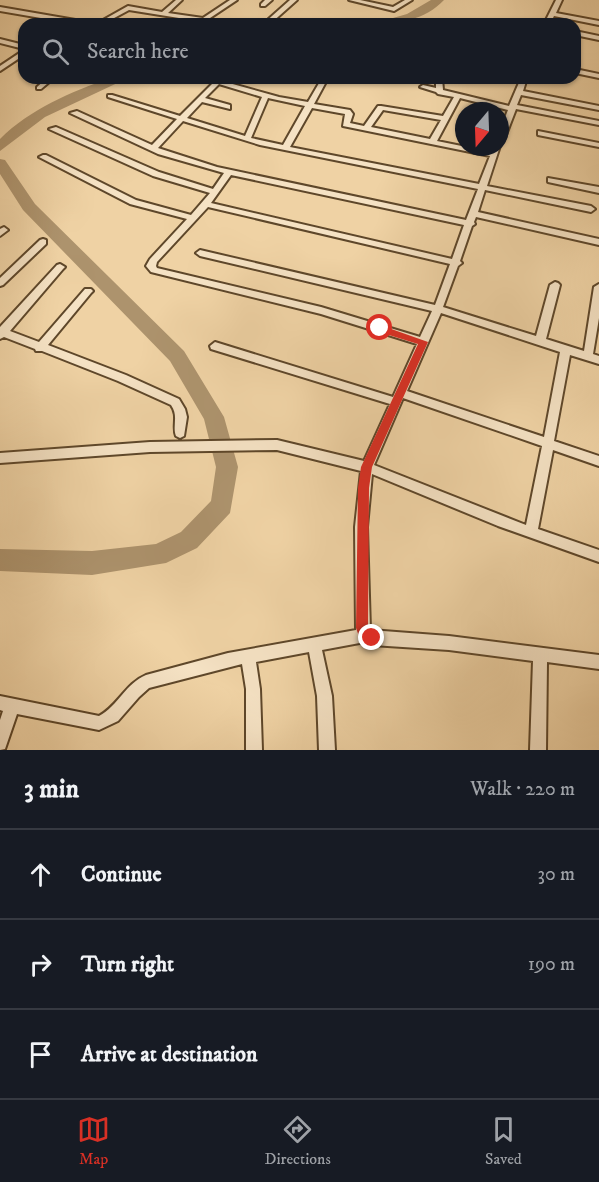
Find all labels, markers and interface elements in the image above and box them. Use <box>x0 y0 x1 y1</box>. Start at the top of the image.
search box <box>18 18 581 84</box>
icon: search <box>39 35 72 68</box>
text: Search here <box>87 38 189 65</box>
north arrow <box>455 102 509 156</box>
route start <box>366 314 392 340</box>
route end <box>358 624 384 650</box>
text: 3 min <box>24 773 79 806</box>
text: Walk · 220 m <box>470 777 575 802</box>
icon: ahead <box>24 858 57 891</box>
text: Continue <box>81 861 162 888</box>
text: 30 m <box>537 862 575 887</box>
icon: right <box>24 948 57 981</box>
text: Turn right <box>81 951 174 978</box>
text: 190 m <box>528 952 575 977</box>
icon: arrive <box>24 1038 57 1071</box>
text: Arrive at destination <box>81 1041 258 1068</box>
tab: Map <box>77 1113 110 1169</box>
tab: Directions <box>264 1113 331 1169</box>
tab: Saved <box>485 1113 522 1169</box>

